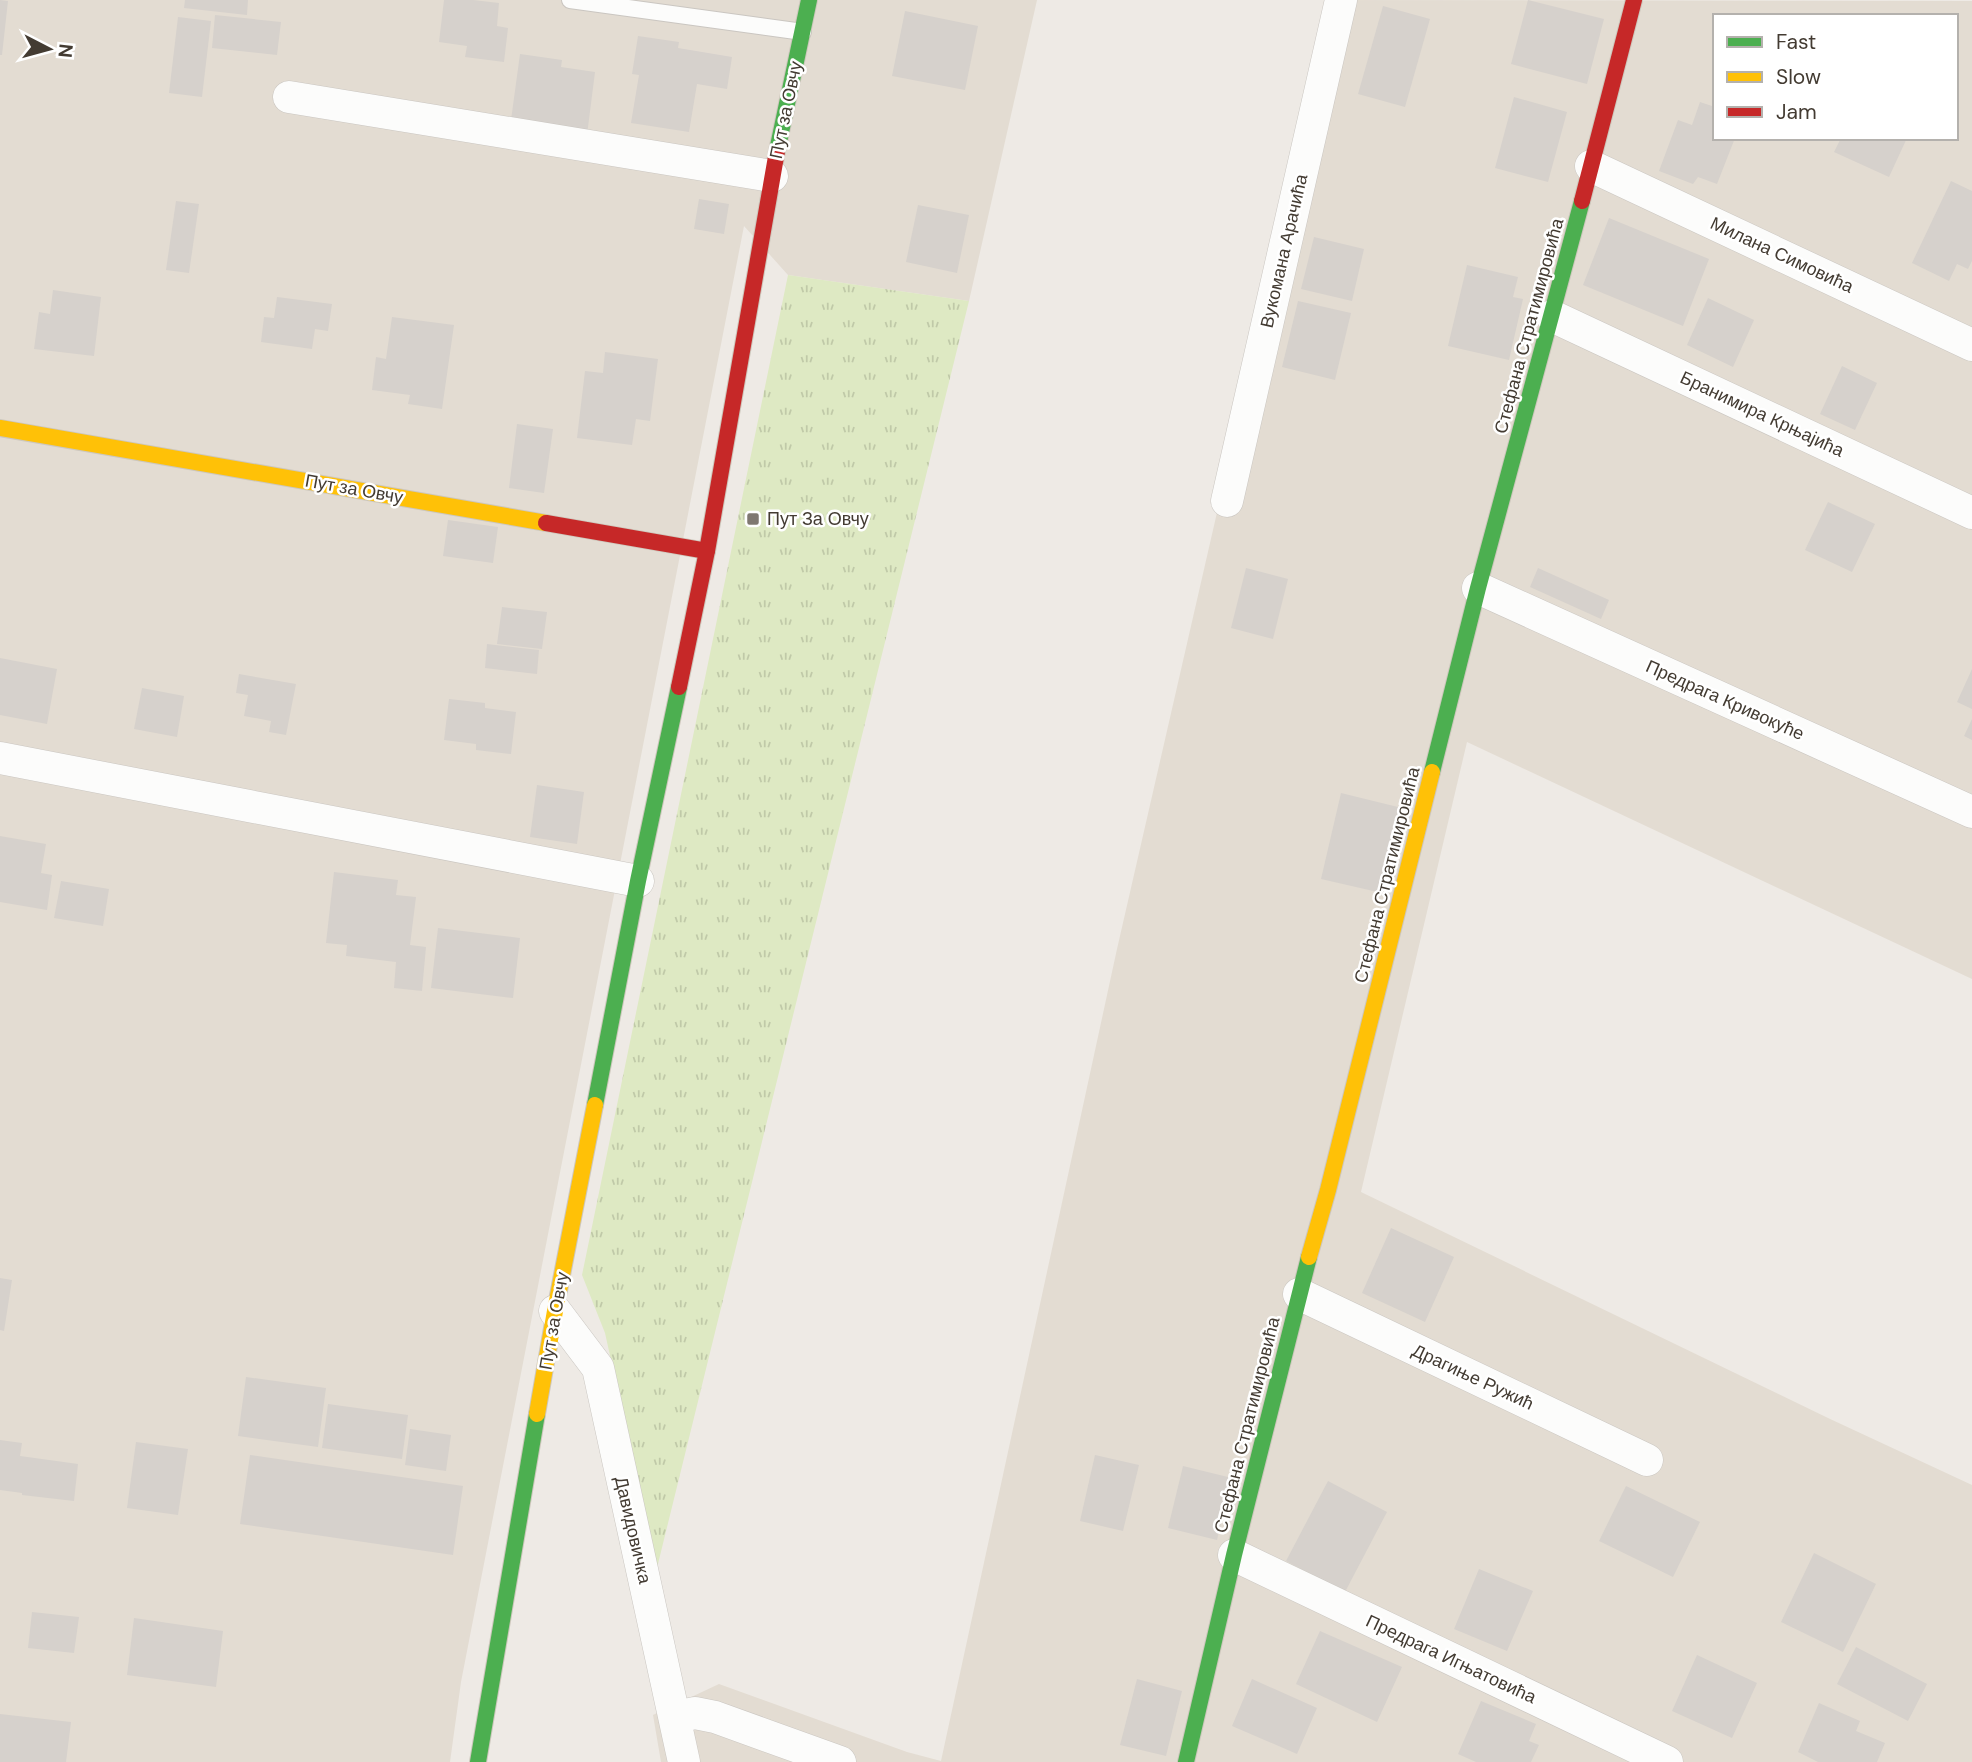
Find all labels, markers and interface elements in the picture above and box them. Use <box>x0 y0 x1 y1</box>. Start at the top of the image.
north arrow <box>14 14 84 84</box>
legend <box>1713 14 1958 140</box>
text: Fast <box>1776 28 1816 56</box>
text: N <box>52 43 79 59</box>
street label: Пут за Овчу <box>764 59 808 161</box>
text: Slow <box>1776 63 1821 91</box>
text: Jam <box>1776 98 1817 126</box>
street label: Вукомана Арачића <box>1255 171 1314 330</box>
street label: Милана Симовића <box>1707 211 1858 299</box>
street label: Стефана Стратимировића <box>1489 215 1570 436</box>
street label: Бранимира Крњајића <box>1676 365 1849 463</box>
street label: Пут за Овчу <box>303 469 405 509</box>
place label: Пут За Овчу <box>767 507 869 531</box>
marker: Пут За Овчу <box>745 511 761 527</box>
street label: Предрага Кривокуће <box>1642 654 1808 746</box>
street label: Стефана Стратимировића <box>1349 764 1426 986</box>
street label: Пут за Овчу <box>534 1270 574 1372</box>
street label: Стефана Стратимировића <box>1209 1314 1286 1536</box>
street label: Драгиње Ружић <box>1408 1338 1538 1416</box>
street label: Давидовичка <box>609 1474 657 1587</box>
street label: Предрага Игњатовића <box>1362 1609 1541 1709</box>

